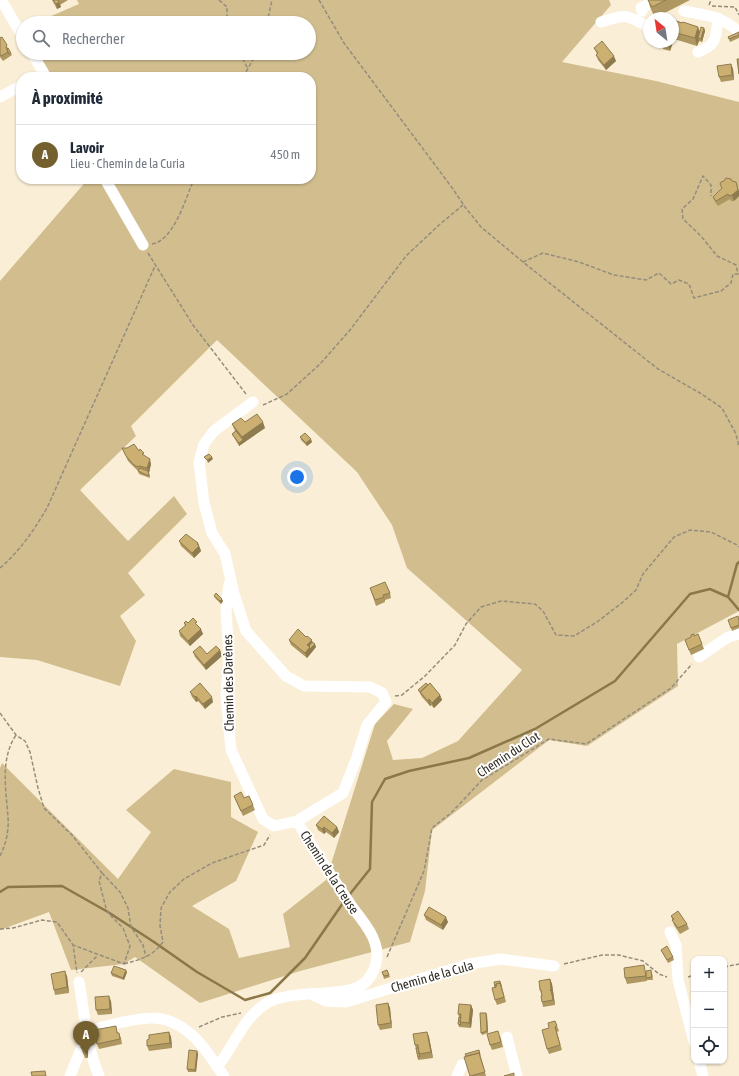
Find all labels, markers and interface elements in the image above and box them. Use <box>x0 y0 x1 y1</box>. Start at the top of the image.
north arrow <box>643 12 679 48</box>
search box <box>16 16 316 60</box>
icon: search <box>30 27 52 49</box>
text: Rechercher <box>62 30 124 47</box>
text: À proximité <box>32 88 103 108</box>
text: Lavoir <box>70 139 104 156</box>
text: A <box>42 147 48 162</box>
text: 450 m <box>271 147 300 162</box>
text: Lieu · Chemin de la Curia <box>70 156 185 171</box>
your location <box>287 467 307 487</box>
street label: Chemin des Darènes <box>220 634 237 732</box>
street label: Chemin du Clot <box>474 728 543 780</box>
street label: Chemin de la Creuse <box>297 828 362 917</box>
map controls <box>691 956 727 1064</box>
button: + <box>691 956 727 992</box>
street label: Chemin de la Cula <box>389 958 475 995</box>
button: − <box>691 992 727 1028</box>
pin: A <box>73 1021 99 1054</box>
button: locate <box>691 1028 727 1064</box>

